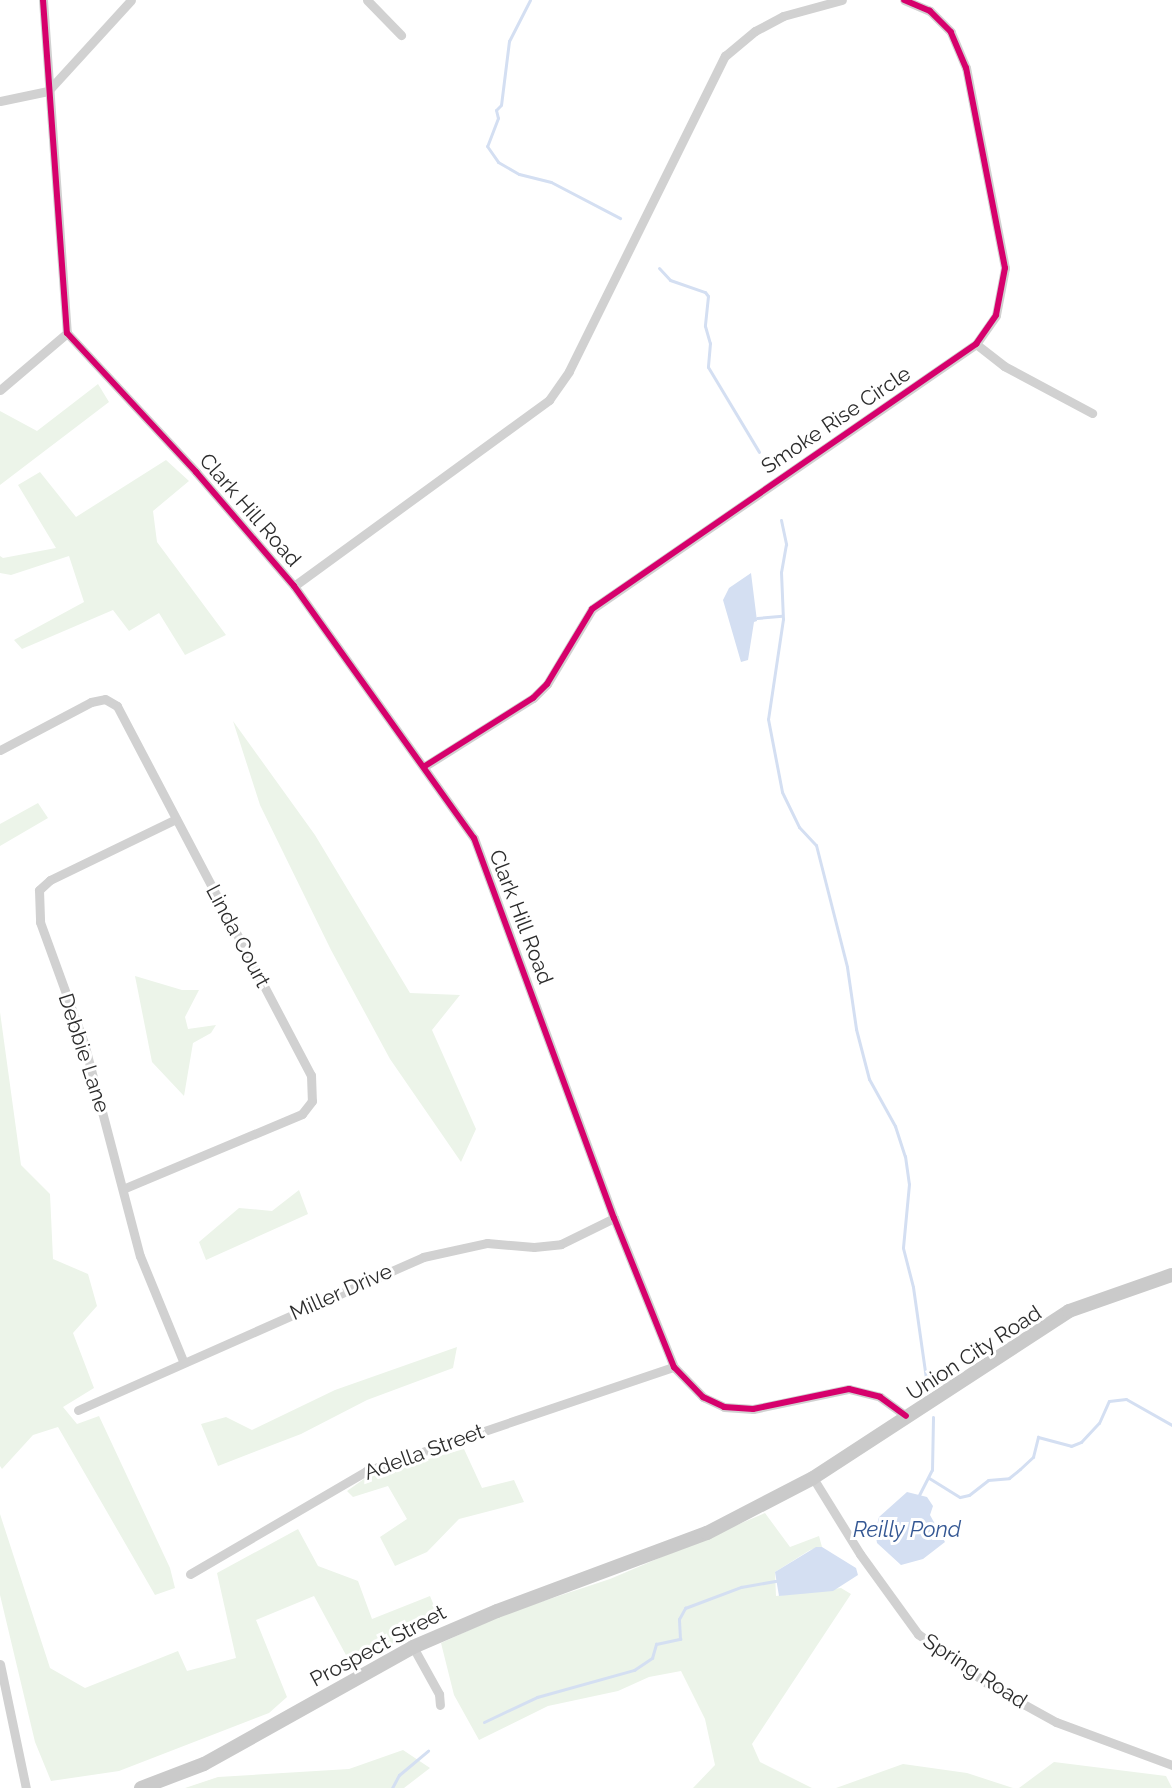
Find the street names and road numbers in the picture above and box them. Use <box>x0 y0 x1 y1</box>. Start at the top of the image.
street label: Smoke Rise Circle <box>757 361 915 479</box>
street label: Clark Hill Road <box>194 448 306 572</box>
street label: Clark Hill Road <box>484 846 558 988</box>
street label: Linda Court <box>200 880 276 992</box>
street label: Debbie Lane <box>53 990 115 1116</box>
street label: Miller Drive <box>286 1258 396 1326</box>
street label: Union City Road <box>902 1300 1046 1406</box>
street label: Adella Street <box>361 1419 487 1485</box>
street label: Prospect Street <box>306 1600 450 1692</box>
street label: Spring Road <box>918 1628 1032 1714</box>

